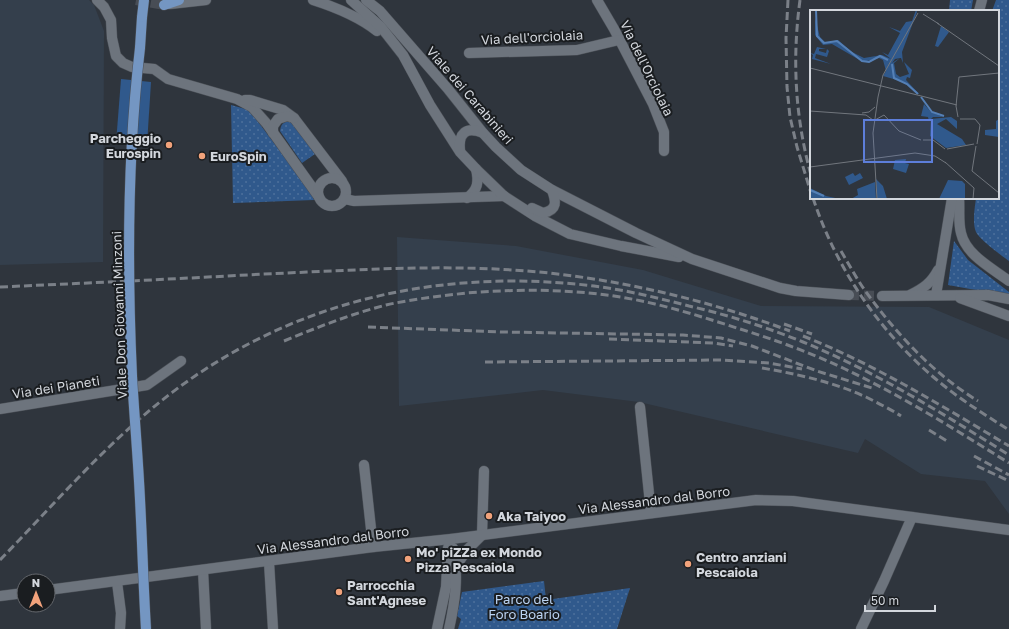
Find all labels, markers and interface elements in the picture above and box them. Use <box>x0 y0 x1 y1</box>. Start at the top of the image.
inset map <box>810 10 999 199</box>
street label: Via dell'Orciolaia <box>617 18 677 118</box>
street label: Via dell'orciolaia <box>480 26 584 48</box>
street label: Viale dei Carabinieri <box>423 43 517 147</box>
place label: Parcheggio Eurospin <box>90 130 161 161</box>
marker: Parcheggio Eurospin <box>164 140 174 150</box>
place label: EuroSpin <box>210 148 267 164</box>
marker: EuroSpin <box>197 151 207 161</box>
street label: Viale Don Giovanni Minzoni <box>108 231 130 399</box>
street label: Via dei Pianeti <box>11 372 101 402</box>
street label: Via Alessandro dal Borro <box>577 483 731 517</box>
place label: Aka Taiyoo <box>497 508 566 524</box>
marker: Aka Taiyoo <box>484 511 494 521</box>
street label: Via Alessandro dal Borro <box>256 523 410 557</box>
place label: Mo' piZZa ex Mondo Pizza Pescaiola <box>416 544 542 575</box>
place label: Centro anziani Pescaiola <box>696 549 786 580</box>
marker: Mo' piZZa ex Mondo Pizza Pescaiola <box>403 554 413 564</box>
marker: Centro anziani Pescaiola <box>683 559 693 569</box>
north arrow <box>16 573 56 613</box>
text: N <box>32 576 40 589</box>
place label: Parrocchia Sant'Agnese <box>347 577 427 608</box>
marker: Parrocchia Sant'Agnese <box>334 587 344 597</box>
scale bar <box>865 587 935 613</box>
park label: Parco del Foro Boario <box>488 591 560 622</box>
text: 50 m <box>871 593 899 608</box>

